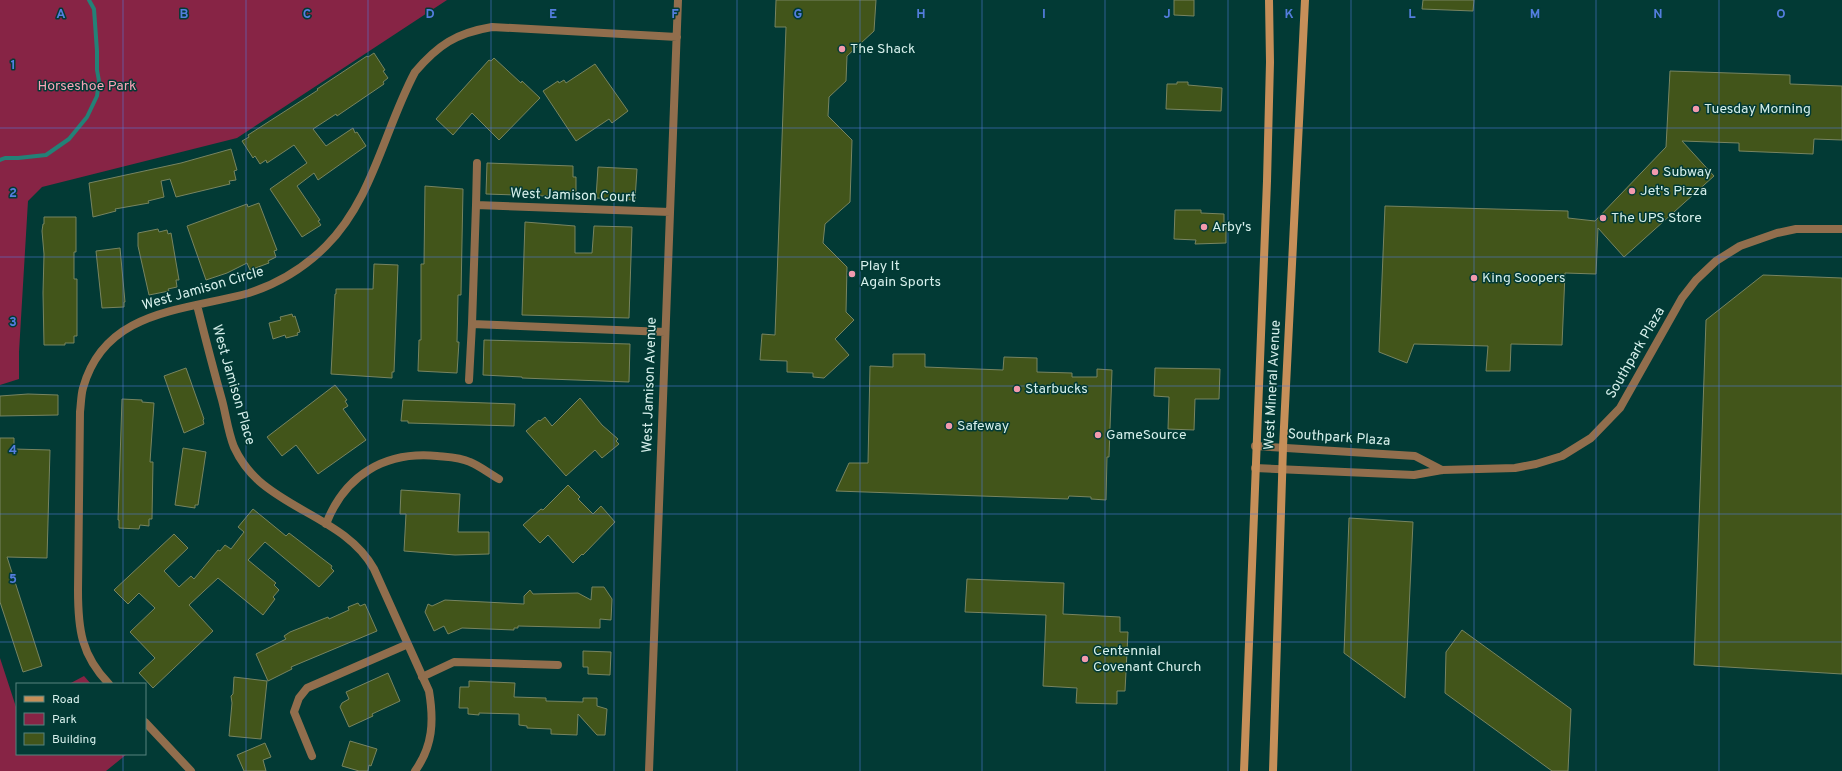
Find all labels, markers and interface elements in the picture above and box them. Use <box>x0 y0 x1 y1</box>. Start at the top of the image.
text: A <box>56 7 66 23</box>
text: B <box>180 7 189 23</box>
text: C <box>303 7 311 23</box>
text: D <box>425 7 435 23</box>
text: E <box>549 7 557 23</box>
text: F <box>671 7 679 23</box>
text: G <box>794 7 803 23</box>
text: H <box>916 7 926 23</box>
text: I <box>1042 7 1046 23</box>
text: J <box>1163 7 1171 23</box>
text: K <box>1284 7 1294 23</box>
text: L <box>1408 7 1416 23</box>
text: M <box>1530 7 1540 23</box>
text: N <box>1653 7 1663 23</box>
text: O <box>1776 7 1786 23</box>
place label: The Shack <box>850 41 915 58</box>
marker: The Shack <box>837 44 847 54</box>
text: 1 <box>10 58 16 74</box>
park label: Horseshoe Park <box>37 78 137 95</box>
place label: Tuesday Morning <box>1704 101 1811 118</box>
marker: Tuesday Morning <box>1691 104 1701 114</box>
place label: Subway <box>1663 164 1712 181</box>
marker: Subway <box>1650 167 1660 177</box>
place label: Jet's Pizza <box>1640 183 1707 200</box>
street label: West Jamison Court <box>510 185 636 207</box>
text: 2 <box>9 186 17 202</box>
marker: Jet's Pizza <box>1627 186 1637 196</box>
place label: The UPS Store <box>1611 210 1702 227</box>
marker: The UPS Store <box>1598 213 1608 223</box>
place label: Arby's <box>1212 219 1252 236</box>
marker: Arby's <box>1199 222 1209 232</box>
place label: Play It Again Sports <box>860 258 941 291</box>
street label: West Jamison Circle <box>140 264 266 314</box>
marker: Play It Again Sports <box>847 269 857 279</box>
place label: King Soopers <box>1482 270 1566 287</box>
marker: King Soopers <box>1469 273 1479 283</box>
street label: Southpark Plaza <box>1603 304 1669 402</box>
text: 3 <box>9 315 17 331</box>
street label: West Jamison Avenue <box>639 317 661 453</box>
street label: West Mineral Avenue <box>1261 320 1285 450</box>
street label: West Jamison Place <box>208 323 258 447</box>
place label: Starbucks <box>1025 381 1088 398</box>
marker: Starbucks <box>1012 384 1022 394</box>
place label: Safeway <box>957 418 1009 435</box>
marker: Safeway <box>944 421 954 431</box>
street label: Southpark Plaza <box>1287 426 1391 450</box>
place label: GameSource <box>1106 427 1186 444</box>
marker: GameSource <box>1093 430 1103 440</box>
text: 4 <box>9 443 17 459</box>
text: 5 <box>9 572 17 588</box>
place label: Centennial Covenant Church <box>1093 643 1201 676</box>
marker: Centennial Covenant Church <box>1080 654 1090 664</box>
legend <box>16 683 146 755</box>
text: Road <box>52 692 80 708</box>
text: Park <box>52 712 77 728</box>
text: Building <box>52 732 96 748</box>

